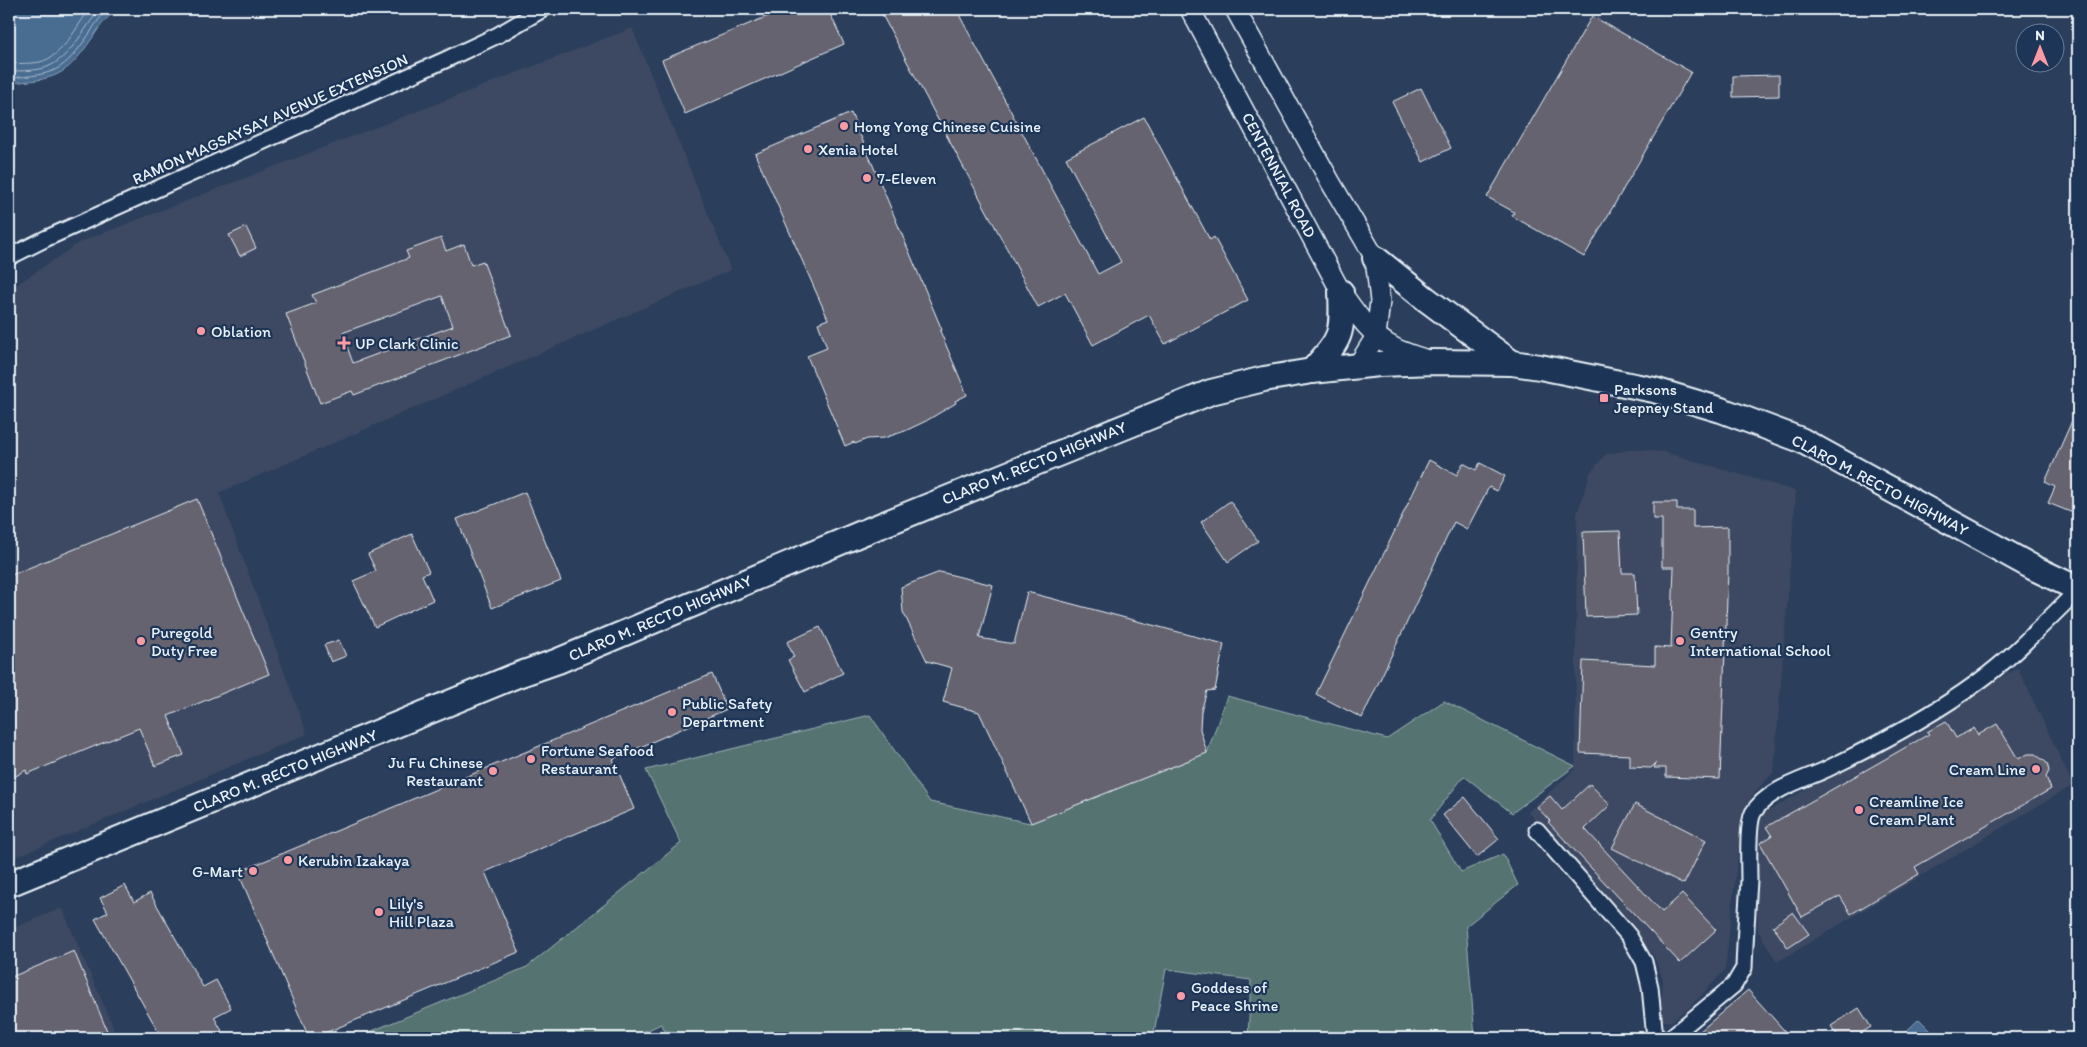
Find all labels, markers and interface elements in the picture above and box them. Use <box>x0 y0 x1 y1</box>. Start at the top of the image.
north arrow <box>2014 22 2064 72</box>
text: N <box>2035 27 2045 44</box>
street label: RAMON MAGSAYSAY AVENUE EXTENSION <box>129 49 411 189</box>
street label: CENTENNIAL ROAD <box>1238 109 1320 241</box>
place label: Hong Yong Chinese Cuisine <box>854 117 1041 136</box>
marker: Hong Yong Chinese Cuisine <box>838 120 850 132</box>
place label: Xenia Hotel <box>818 140 899 159</box>
marker: Xenia Hotel <box>802 143 814 155</box>
place label: 7-Eleven <box>877 169 936 188</box>
marker: 7-Eleven <box>861 172 873 184</box>
place label: Oblation <box>211 322 271 341</box>
marker: Oblation <box>195 325 207 337</box>
place label: UP Clark Clinic <box>355 334 458 353</box>
marker: UP Clark Clinic <box>337 336 351 350</box>
place label: Parksons Jeepney Stand <box>1614 380 1714 417</box>
marker: Parksons Jeepney Stand <box>1598 392 1610 404</box>
street label: CLARO M. RECTO HIGHWAY <box>939 417 1129 509</box>
street label: CLARO M. RECTO HIGHWAY <box>1788 430 1972 540</box>
street label: CLARO M. RECTO HIGHWAY <box>566 571 754 665</box>
place label: Puregold Duty Free <box>151 623 218 660</box>
place label: Gentry International School <box>1690 623 1831 660</box>
marker: Puregold Duty Free <box>135 635 147 647</box>
marker: Gentry International School <box>1674 635 1686 647</box>
place label: Public Safety Department <box>682 694 773 731</box>
marker: Public Safety Department <box>666 706 678 718</box>
street label: CLARO M. RECTO HIGHWAY <box>190 725 380 817</box>
place label: Fortune Seafood Restaurant <box>541 741 654 778</box>
place label: Ju Fu Chinese Restaurant <box>388 753 483 790</box>
marker: Fortune Seafood Restaurant <box>525 753 537 765</box>
place label: Cream Line <box>1949 760 2026 779</box>
marker: Cream Line <box>2030 763 2042 775</box>
marker: Ju Fu Chinese Restaurant <box>487 765 499 777</box>
place label: Creamline Ice Cream Plant <box>1869 792 1964 829</box>
marker: Creamline Ice Cream Plant <box>1853 804 1865 816</box>
place label: Kerubin Izakaya <box>298 851 410 870</box>
marker: Kerubin Izakaya <box>282 854 294 866</box>
place label: G-Mart <box>192 862 243 881</box>
marker: G-Mart <box>247 865 259 877</box>
place label: Lily's Hill Plaza <box>389 894 455 931</box>
marker: Lily's Hill Plaza <box>373 906 385 918</box>
place label: Goddess of Peace Shrine <box>1191 978 1278 1015</box>
marker: Goddess of Peace Shrine <box>1175 990 1187 1002</box>

